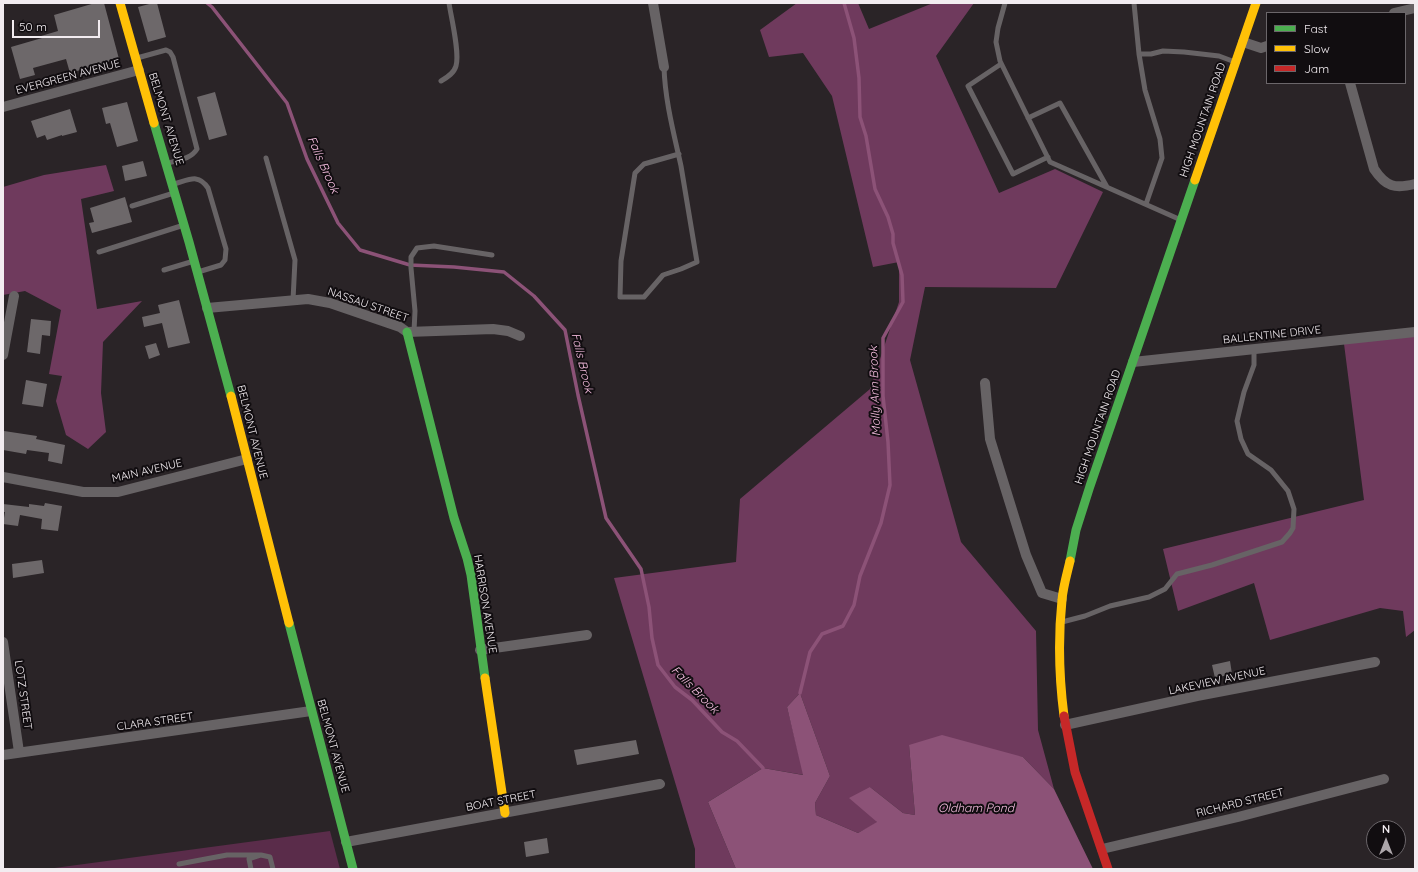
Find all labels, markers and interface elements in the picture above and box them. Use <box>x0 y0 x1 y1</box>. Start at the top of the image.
scale bar <box>14 12 102 38</box>
legend <box>1266 12 1406 84</box>
text: 50 m <box>19 19 47 34</box>
text: Fast <box>1304 21 1328 36</box>
text: Slow <box>1304 41 1330 56</box>
street label: EVERGREEN AVENUE <box>14 57 122 97</box>
street label: HIGH MOUNTAIN ROAD <box>1177 61 1229 179</box>
text: Jam <box>1304 61 1329 76</box>
street label: BELMONT AVENUE <box>146 71 186 167</box>
water label: Falls Brook <box>304 134 342 196</box>
street label: NASSAU STREET <box>326 285 410 325</box>
street label: BALLENTINE DRIVE <box>1222 323 1322 347</box>
water label: Falls Brook <box>568 332 596 394</box>
water label: Molly Ann Brook <box>866 345 884 437</box>
street label: HIGH MOUNTAIN ROAD <box>1072 368 1124 486</box>
street label: BELMONT AVENUE <box>234 384 270 480</box>
street label: MAIN AVENUE <box>111 456 183 486</box>
street label: HARRISON AVENUE <box>471 554 499 654</box>
street label: LOTZ STREET <box>12 659 34 731</box>
water label: Falls Brook <box>668 663 722 717</box>
street label: LAKEVIEW AVENUE <box>1168 664 1266 698</box>
street label: BELMONT AVENUE <box>314 698 352 794</box>
street label: CLARA STREET <box>116 710 194 734</box>
street label: RICHARD STREET <box>1195 786 1285 820</box>
street label: BOAT STREET <box>465 788 537 814</box>
water label: Oldham Pond <box>938 801 1014 815</box>
north arrow <box>1366 820 1406 860</box>
text: N <box>1382 822 1390 836</box>

